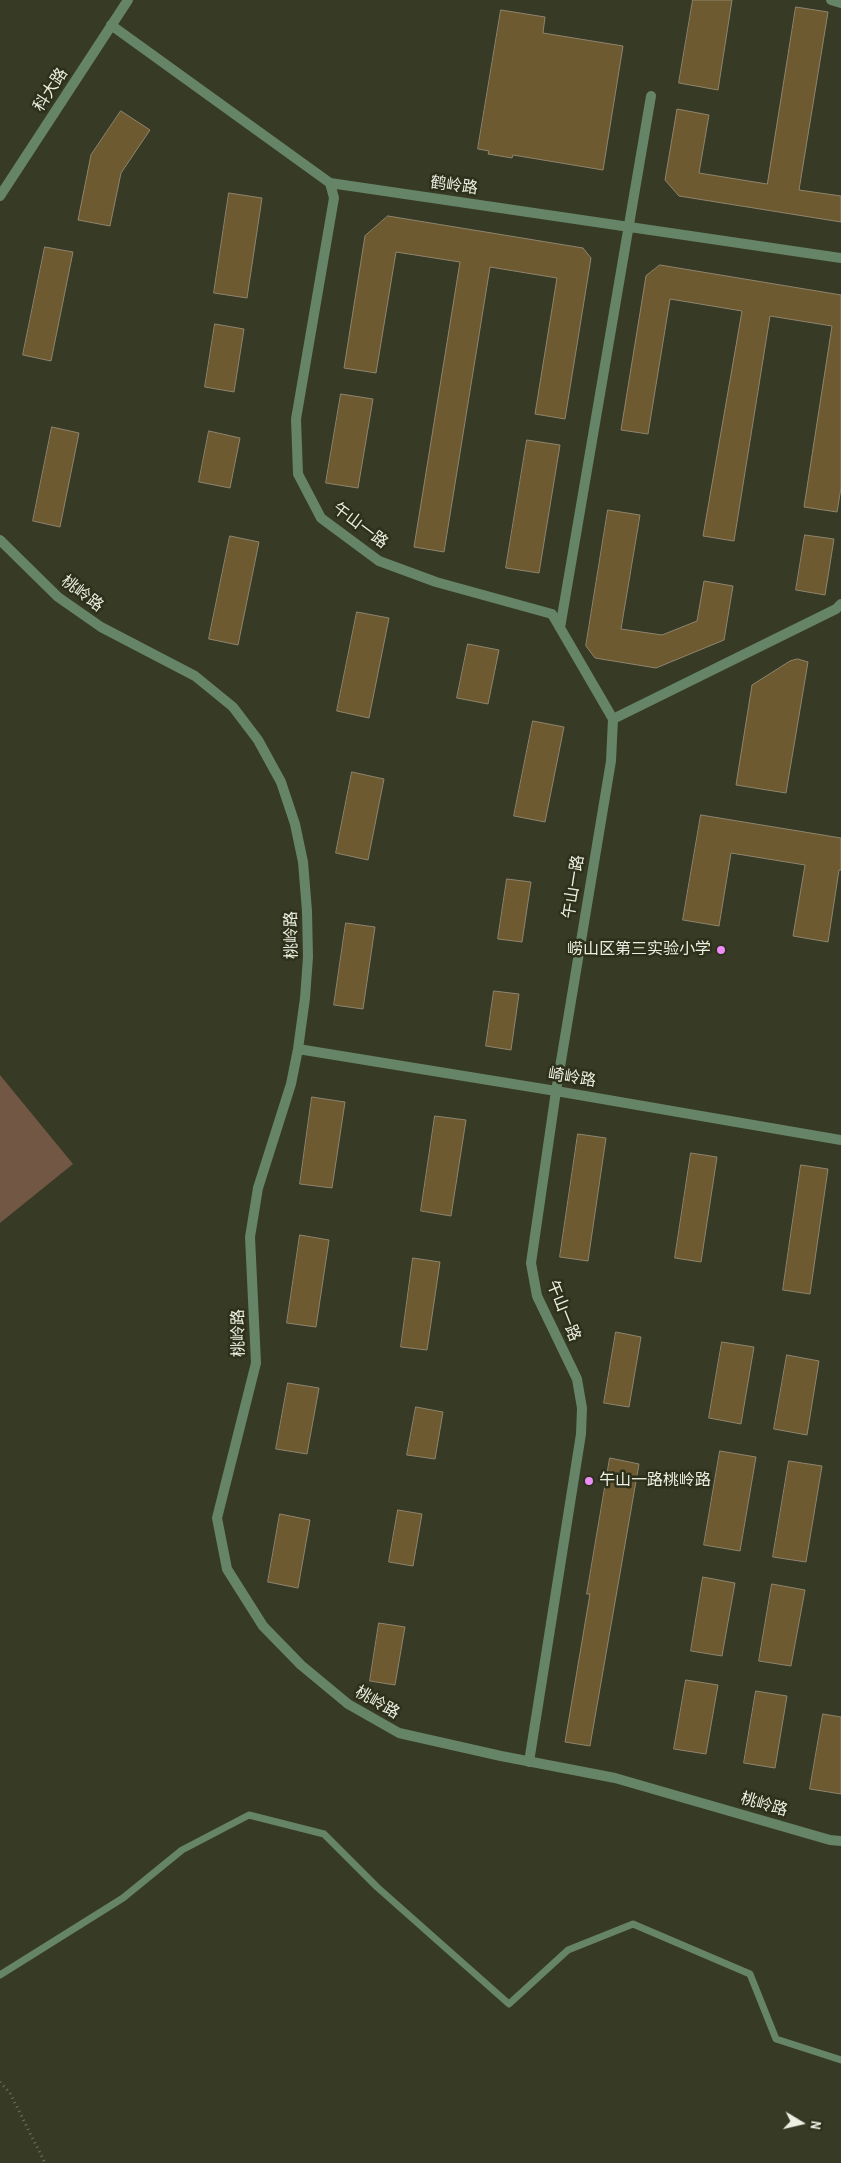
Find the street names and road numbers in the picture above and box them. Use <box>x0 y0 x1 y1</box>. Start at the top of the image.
street label: 科大路 <box>30 65 72 115</box>
street label: 鹤岭路 <box>429 173 479 199</box>
street label: 午山一路 <box>329 499 391 553</box>
street label: 桃岭路 <box>57 572 107 616</box>
street label: 午山一路 <box>560 854 588 920</box>
street label: 桃岭路 <box>282 911 302 959</box>
street label: 崎岭路 <box>547 1065 597 1091</box>
street label: 午山一路 <box>542 1278 584 1344</box>
street label: 桃岭路 <box>229 1309 249 1357</box>
street label: 桃岭路 <box>351 1683 403 1723</box>
street label: 桃岭路 <box>738 1789 790 1821</box>

